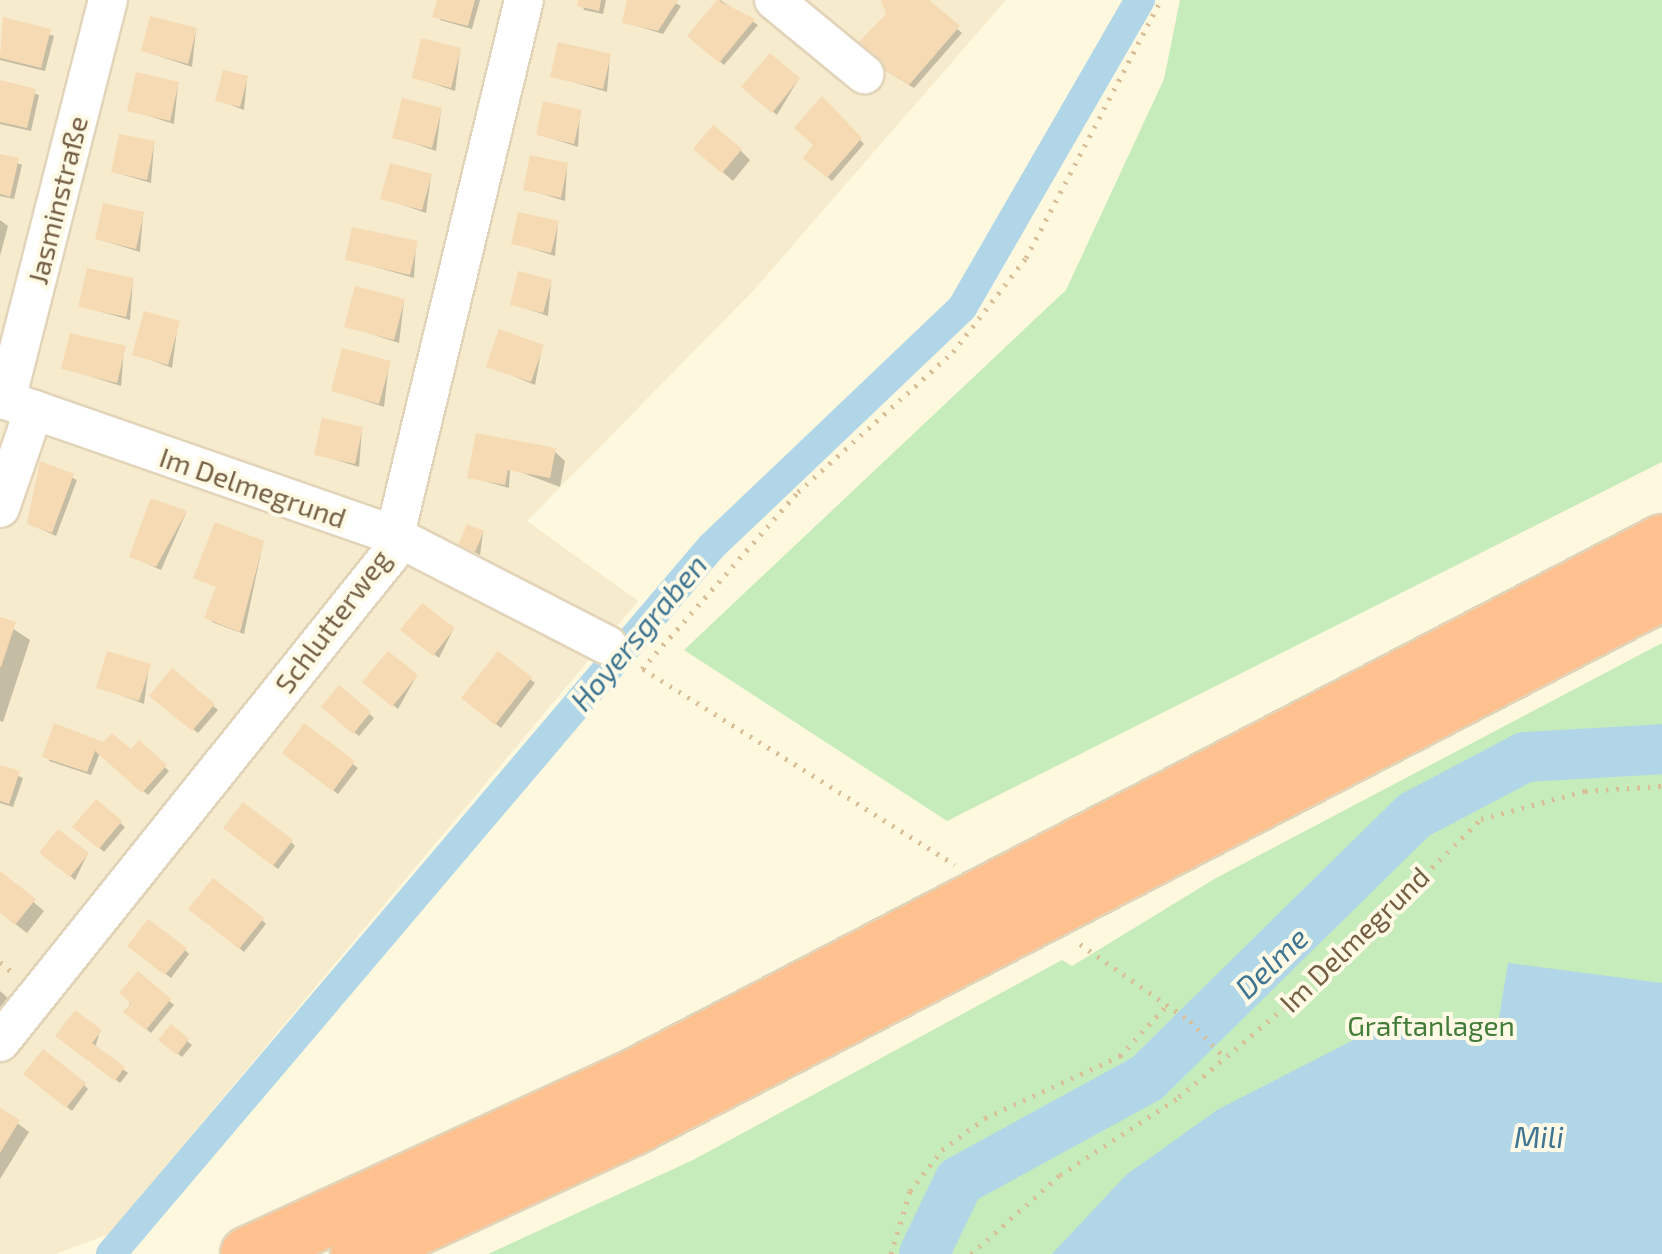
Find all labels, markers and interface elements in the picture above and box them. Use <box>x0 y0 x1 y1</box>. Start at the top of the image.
street label: Jasminstraße <box>20 112 94 288</box>
street label: Im Delmegrund <box>155 439 351 535</box>
street label: Schlutterweg <box>267 543 397 699</box>
water label: Hoyersgraben <box>562 547 714 717</box>
street label: Im Delmegrund <box>1272 859 1436 1019</box>
water label: Delme <box>1227 919 1315 1005</box>
park label: Graftanlagen <box>1347 1008 1515 1042</box>
water label: Mili <box>1514 1118 1564 1154</box>

